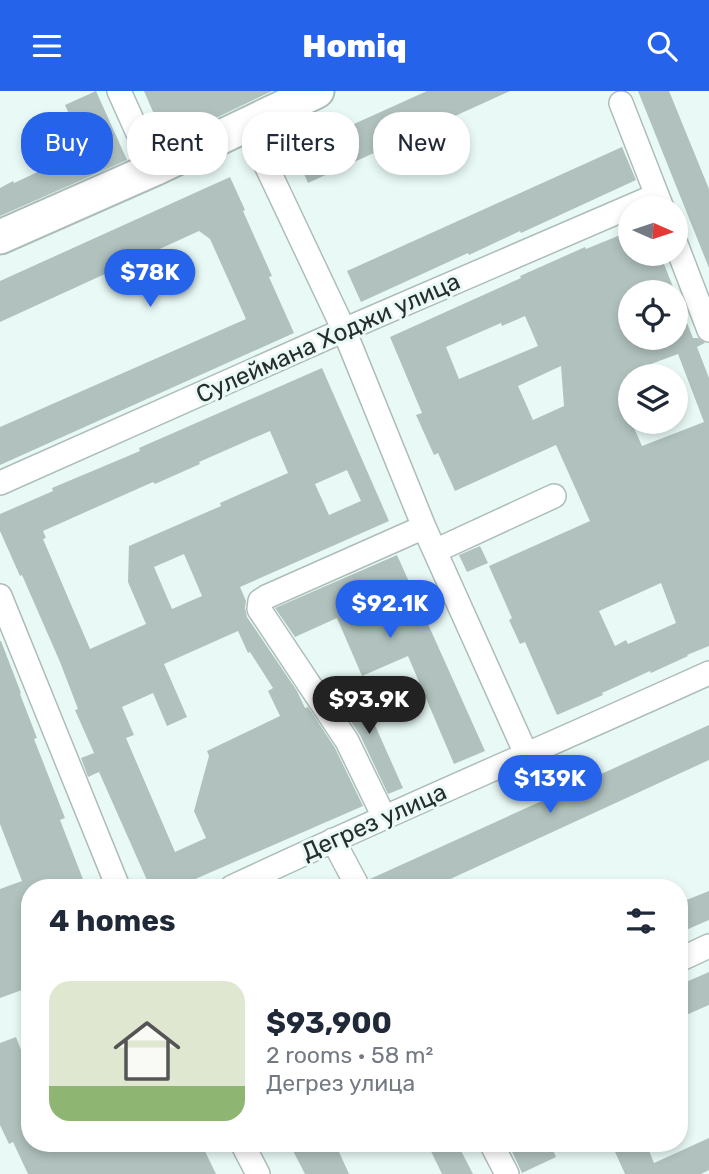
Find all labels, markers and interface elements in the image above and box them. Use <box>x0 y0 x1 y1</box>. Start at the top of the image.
icon: menu <box>28 27 66 65</box>
text: Homiq <box>302 27 407 65</box>
icon: search <box>643 27 681 65</box>
chip: Buy <box>21 112 113 175</box>
chip: Rent <box>127 112 228 175</box>
chip: Filters <box>242 112 359 175</box>
chip: New <box>373 112 470 175</box>
north arrow <box>618 196 688 266</box>
map controls <box>618 196 688 434</box>
pin: $78K <box>109 249 191 309</box>
text: $78K <box>120 258 180 286</box>
street label: Сулеймана Ходжи улица <box>192 267 464 409</box>
button: locate <box>618 280 688 350</box>
button: layers <box>618 364 688 434</box>
pin: $92.1K <box>333 581 447 640</box>
text: $92.1K <box>352 589 428 617</box>
pin: $93.9K <box>312 677 426 736</box>
text: $93.9K <box>329 685 409 713</box>
pin: $139K <box>501 755 599 815</box>
text: $139K <box>514 764 586 792</box>
street label: Дегрез улица <box>297 778 451 866</box>
icon: filters <box>622 902 660 940</box>
text: 4 homes <box>49 903 176 939</box>
text: $93,900 <box>266 1005 392 1041</box>
icon: home <box>105 1009 189 1093</box>
text: 2 rooms · 58 m² <box>266 1041 433 1069</box>
text: Дегрез улица <box>266 1069 415 1097</box>

